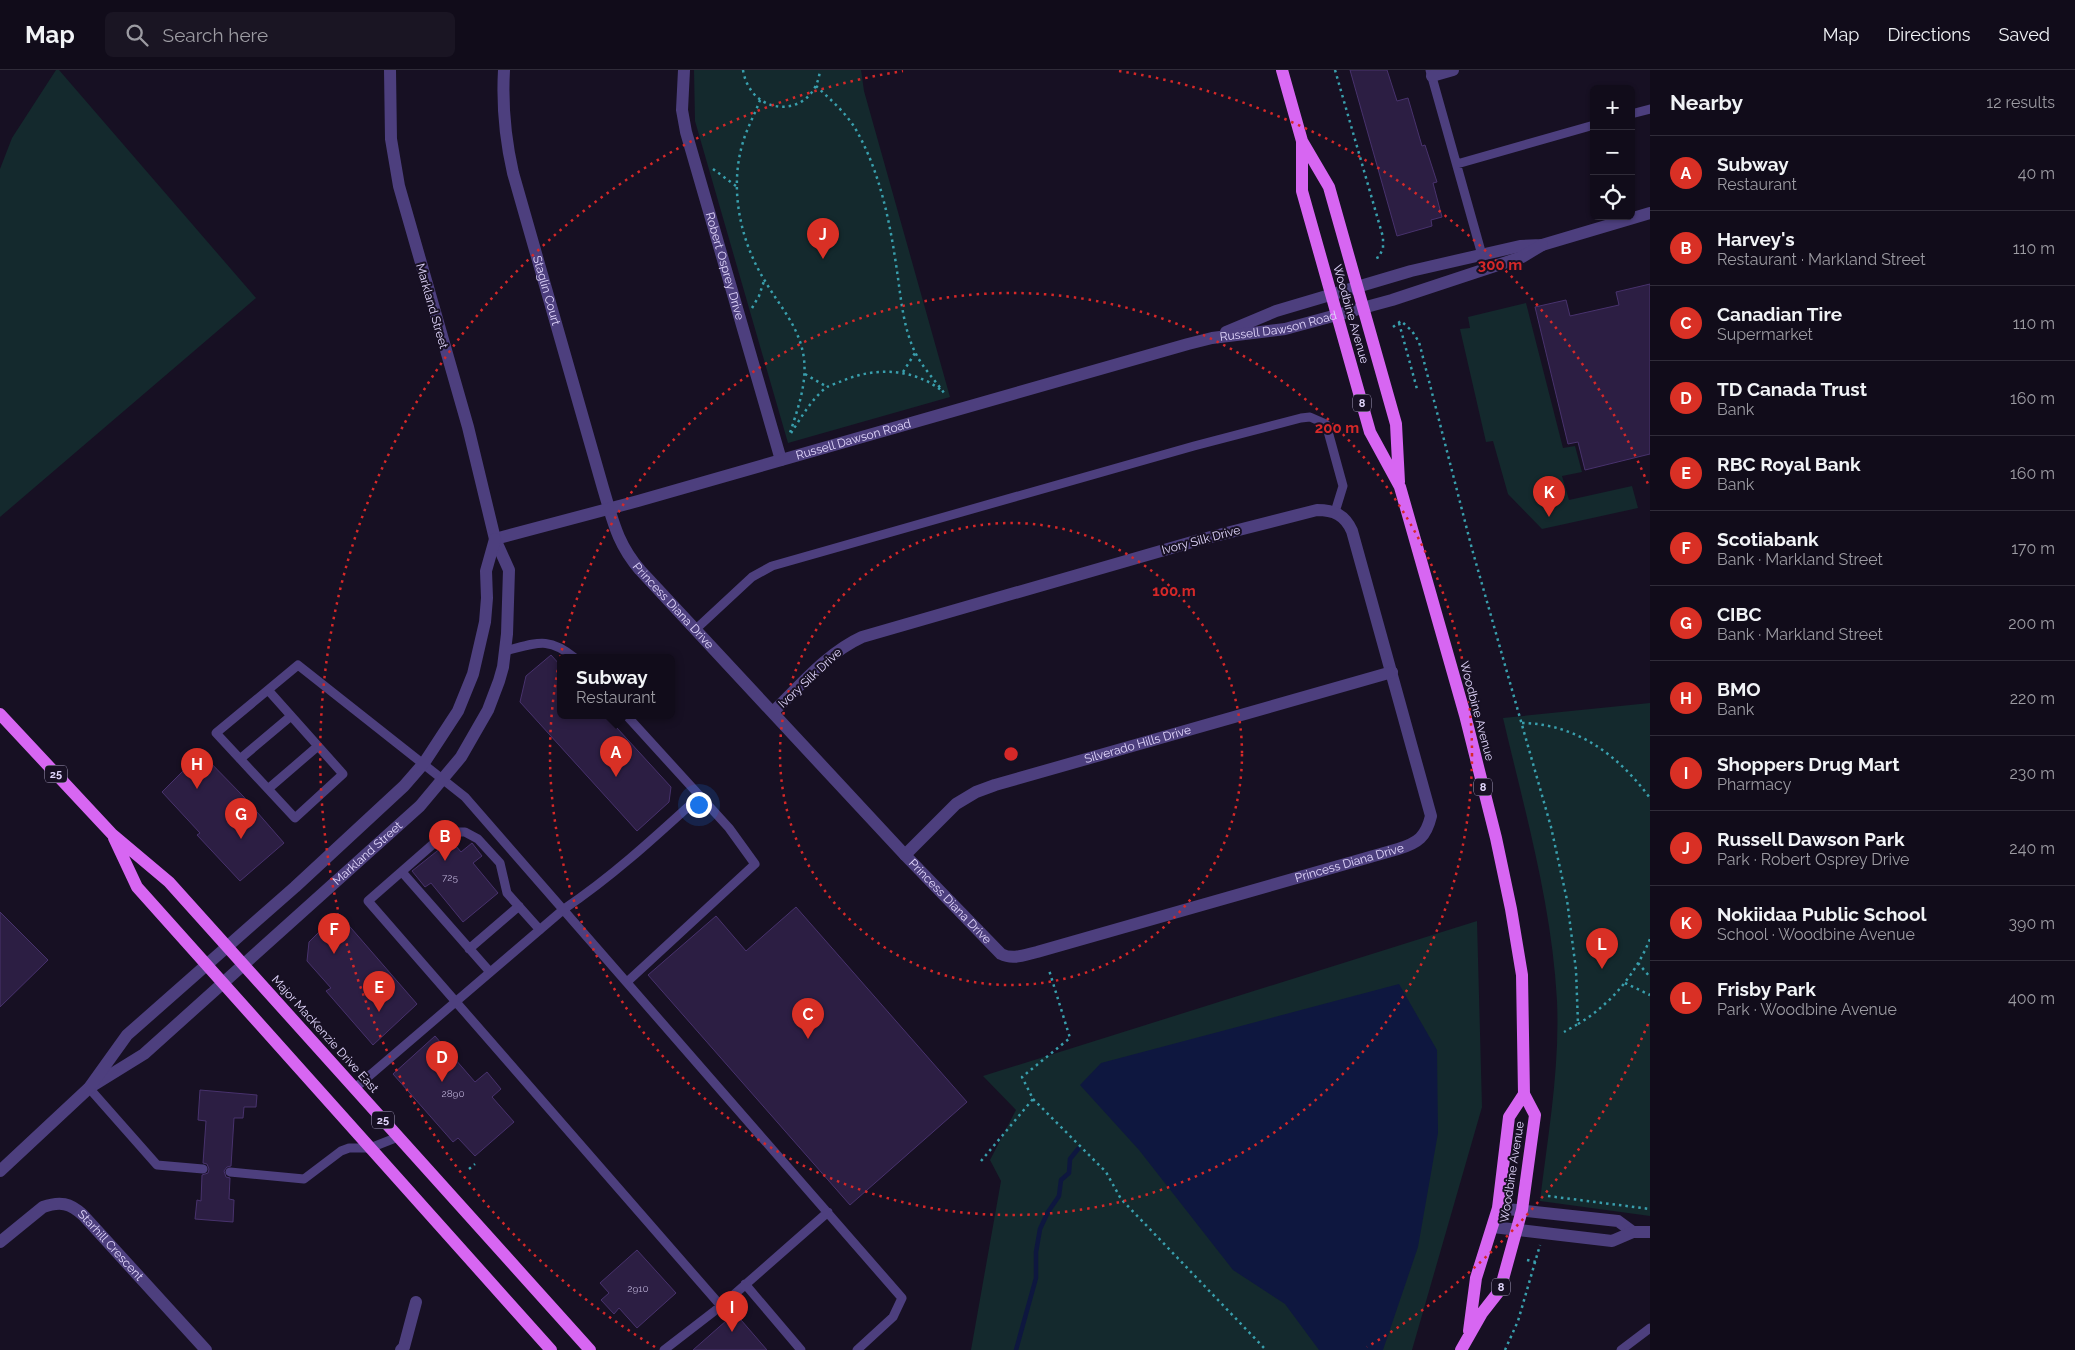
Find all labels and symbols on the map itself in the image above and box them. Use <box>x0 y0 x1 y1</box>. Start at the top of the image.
street label: Robert Osprey Drive <box>703 211 747 322</box>
pin: J <box>807 218 839 259</box>
street label: Staglin Court <box>530 254 563 327</box>
text: 300 m <box>1478 256 1522 274</box>
street label: Markland Street <box>413 262 451 350</box>
street label: Woodbine Avenue <box>1330 263 1372 365</box>
street label: Russell Dawson Road <box>1219 308 1338 344</box>
road number: 8 <box>1353 394 1371 412</box>
street label: Russell Dawson Road <box>794 416 913 463</box>
text: 200 m <box>1315 419 1359 437</box>
pin: K <box>1533 476 1565 517</box>
street label: Ivory Silk Drive <box>1160 523 1242 557</box>
street label: Princess Diana Drive <box>630 560 717 652</box>
text: 100 m <box>1152 582 1196 600</box>
street label: Ivory Silk Drive <box>776 645 844 711</box>
street label: Woodbine Avenue <box>1457 660 1497 762</box>
street label: Silverado Hills Drive <box>1083 723 1193 766</box>
pin: A <box>600 736 632 777</box>
centre of rings <box>1002 745 1020 763</box>
pin: H <box>181 748 213 789</box>
road number: 25 <box>45 766 67 782</box>
road number: 8 <box>1474 779 1492 796</box>
your location <box>686 792 712 818</box>
pin: G <box>225 798 257 839</box>
street label: Markland Street <box>330 819 405 888</box>
pin: B <box>429 820 461 861</box>
street label: Princess Diana Drive <box>1293 841 1406 885</box>
street label: Princess Diana Drive <box>906 856 994 947</box>
house number: 725 <box>442 872 459 883</box>
pin: F <box>318 913 350 954</box>
pin: L <box>1586 928 1618 969</box>
pin: E <box>363 971 395 1012</box>
street label: Major MacKenzie Drive East <box>268 972 382 1096</box>
pin: C <box>792 998 824 1039</box>
pin: D <box>426 1041 458 1082</box>
house number: 2890 <box>441 1088 465 1099</box>
road number: 25 <box>372 1112 394 1128</box>
street label: Woodbine Avenue <box>1497 1120 1527 1224</box>
street label: Starhill Crescent <box>75 1207 146 1283</box>
road number: 8 <box>1492 1278 1510 1296</box>
house number: 2910 <box>627 1283 649 1294</box>
pin: I <box>716 1291 748 1332</box>

